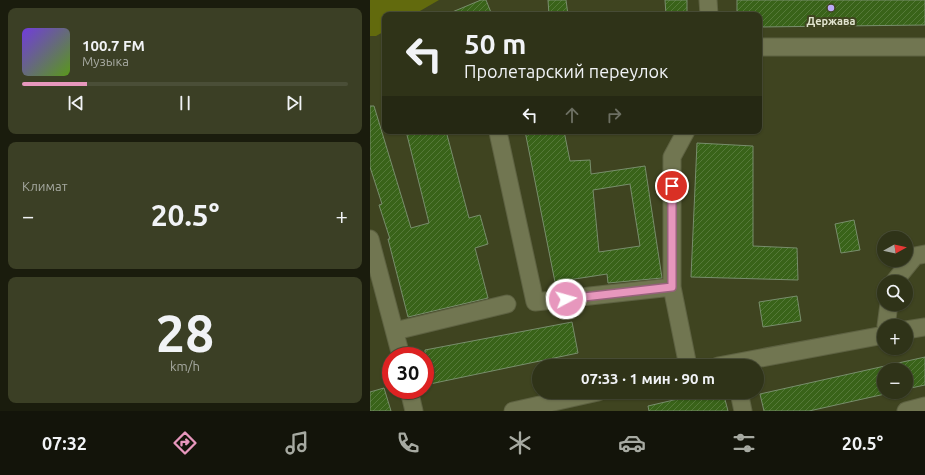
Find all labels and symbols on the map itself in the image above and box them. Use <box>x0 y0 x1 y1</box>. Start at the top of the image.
marker: Держава <box>826 3 836 13</box>
place label: Держава <box>807 15 855 27</box>
pin <box>655 169 689 203</box>
north arrow <box>877 231 913 267</box>
position arrow <box>545 278 587 320</box>
speed limit sign: 30 <box>382 347 434 399</box>

